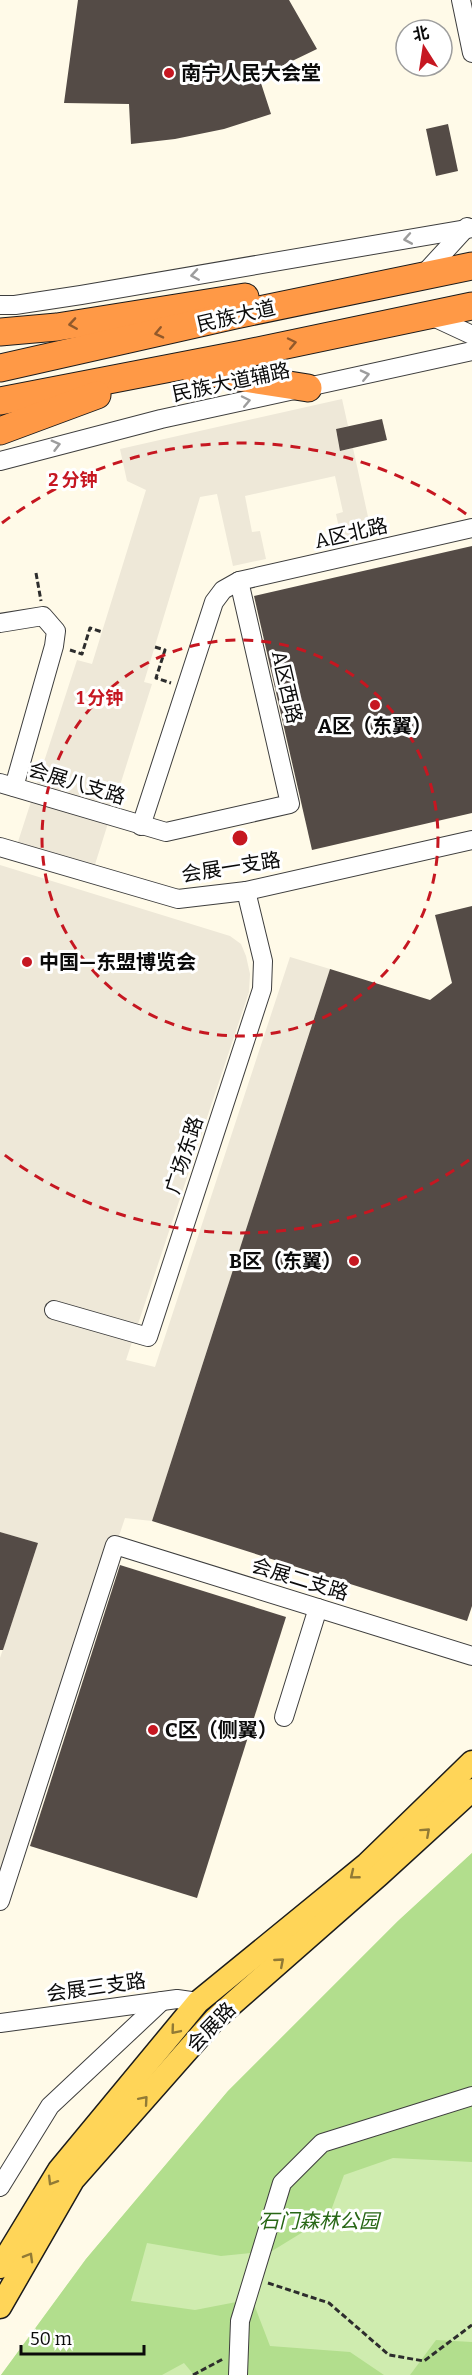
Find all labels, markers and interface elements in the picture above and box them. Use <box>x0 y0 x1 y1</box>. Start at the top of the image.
north arrow <box>394 18 454 78</box>
text: 北 <box>411 23 431 45</box>
place label: 南宁人民大会堂 <box>181 61 321 85</box>
marker: 南宁人民大会堂 <box>162 66 176 80</box>
one-way arrow <box>404 232 414 245</box>
one-way arrow <box>191 269 200 281</box>
street label: 民族大道 <box>194 295 278 337</box>
one-way arrow <box>68 318 77 330</box>
one-way arrow <box>155 326 165 339</box>
one-way arrow <box>287 338 297 351</box>
street label: 民族大道辅路 <box>170 358 292 406</box>
one-way arrow <box>360 370 370 383</box>
one-way arrow <box>241 395 251 408</box>
one-way arrow <box>51 440 61 453</box>
text: 2 分钟 <box>48 469 98 491</box>
street label: A区北路 <box>312 513 390 553</box>
street label: A区西路 <box>267 648 307 726</box>
text: 1 分钟 <box>76 687 124 709</box>
marker: A区（东翼） <box>368 698 382 712</box>
place label: A区（东翼） <box>318 714 432 738</box>
street label: 会展八支路 <box>26 757 128 809</box>
centre of rings <box>230 828 250 848</box>
street label: 会展一支路 <box>180 847 282 887</box>
place label: 中国—东盟博览会 <box>39 950 196 974</box>
marker: 中国—东盟博览会 <box>20 955 34 969</box>
street label: 广场东路 <box>160 1113 208 1197</box>
place label: B区（东翼） <box>229 1249 342 1273</box>
marker: B区（东翼） <box>347 1254 361 1268</box>
street label: 会展二支路 <box>249 1553 351 1605</box>
place label: C区（侧翼） <box>165 1718 278 1742</box>
marker: C区（侧翼） <box>146 1723 160 1737</box>
one-way arrow <box>419 1828 430 1839</box>
one-way arrow <box>349 1867 360 1878</box>
one-way arrow <box>274 1958 285 1969</box>
street label: 会展三支路 <box>45 1968 147 2006</box>
street label: 会展路 <box>182 1997 240 2057</box>
one-way arrow <box>171 2023 182 2034</box>
one-way arrow <box>137 2096 148 2107</box>
one-way arrow <box>48 2175 60 2185</box>
park label: 石门森林公园 <box>259 2209 382 2233</box>
one-way arrow <box>22 2252 33 2263</box>
scale bar <box>21 2318 144 2356</box>
text: 50 m <box>30 2328 72 2350</box>

